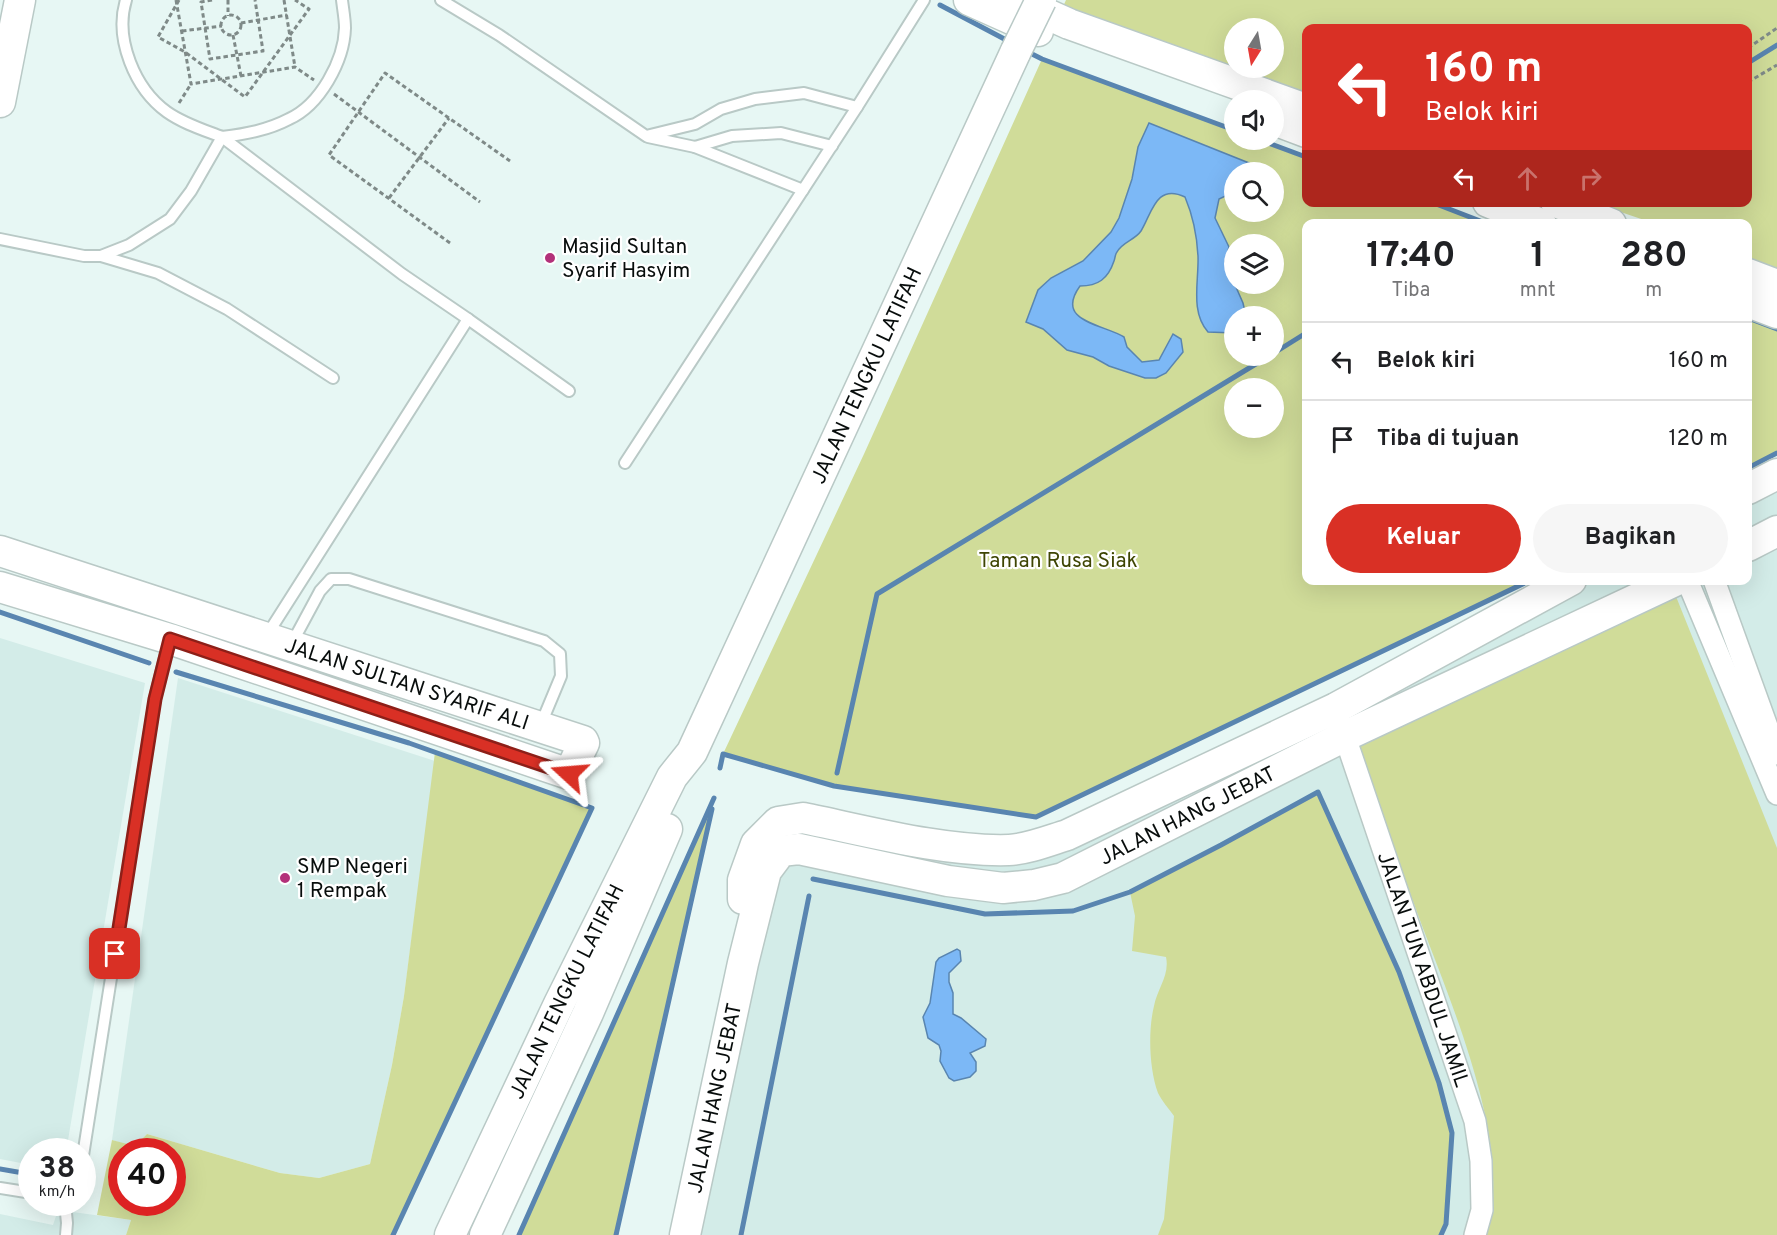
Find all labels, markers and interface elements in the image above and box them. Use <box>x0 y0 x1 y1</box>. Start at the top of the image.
north arrow <box>1224 18 1284 78</box>
map controls <box>1224 18 1284 438</box>
text: 160 m <box>1425 44 1543 97</box>
icon: left <box>1326 48 1404 126</box>
button: sound <box>1224 90 1284 150</box>
text: Belok kiri <box>1425 96 1539 130</box>
button: search <box>1224 162 1284 222</box>
icon: left <box>1448 162 1481 195</box>
icon: ahead <box>1511 162 1544 195</box>
icon: right <box>1574 162 1607 195</box>
place label: Masjid Sultan Syarif Hasyim <box>562 234 690 285</box>
button: layers <box>1224 234 1284 294</box>
text: 17:40 <box>1366 234 1456 280</box>
text: 1 <box>1531 234 1545 280</box>
text: 280 <box>1620 234 1688 280</box>
marker: Masjid Sultan Syarif Hasyim <box>543 251 557 265</box>
street label: JALAN TENGKU LATIFAH <box>806 263 929 489</box>
text: Tiba <box>1392 278 1430 304</box>
text: mnt <box>1520 278 1556 304</box>
text: m <box>1645 278 1662 304</box>
button: + <box>1224 306 1284 366</box>
icon: left <box>1326 345 1359 378</box>
text: Belok kiri <box>1377 348 1475 375</box>
text: 160 m <box>1669 348 1728 375</box>
button: − <box>1224 378 1284 438</box>
icon: arrive <box>1326 423 1359 456</box>
text: Tiba di tujuan <box>1377 426 1519 453</box>
text: 120 m <box>1668 426 1728 453</box>
button: Keluar <box>1326 504 1521 573</box>
button: Bagikan <box>1533 504 1728 573</box>
park label: Taman Rusa Siak <box>978 548 1138 575</box>
street label: JALAN SULTAN SYARIF ALI <box>281 633 532 737</box>
position arrow <box>537 742 601 806</box>
street label: JALAN HANG JEBAT <box>1095 761 1281 872</box>
street label: JALAN TUN ABDUL JAMIL <box>1370 849 1475 1091</box>
place label: SMP Negeri 1 Rempak <box>297 854 408 905</box>
marker: SMP Negeri 1 Rempak <box>278 871 292 885</box>
street label: JALAN TENGKU LATIFAH <box>504 880 631 1104</box>
pin <box>89 928 140 979</box>
icon: arrive <box>98 937 131 970</box>
street label: JALAN HANG JEBAT <box>682 1001 749 1196</box>
speed limit sign: 40 <box>108 1138 186 1216</box>
text: 38 <box>39 1151 75 1188</box>
text: km/h <box>39 1183 75 1202</box>

